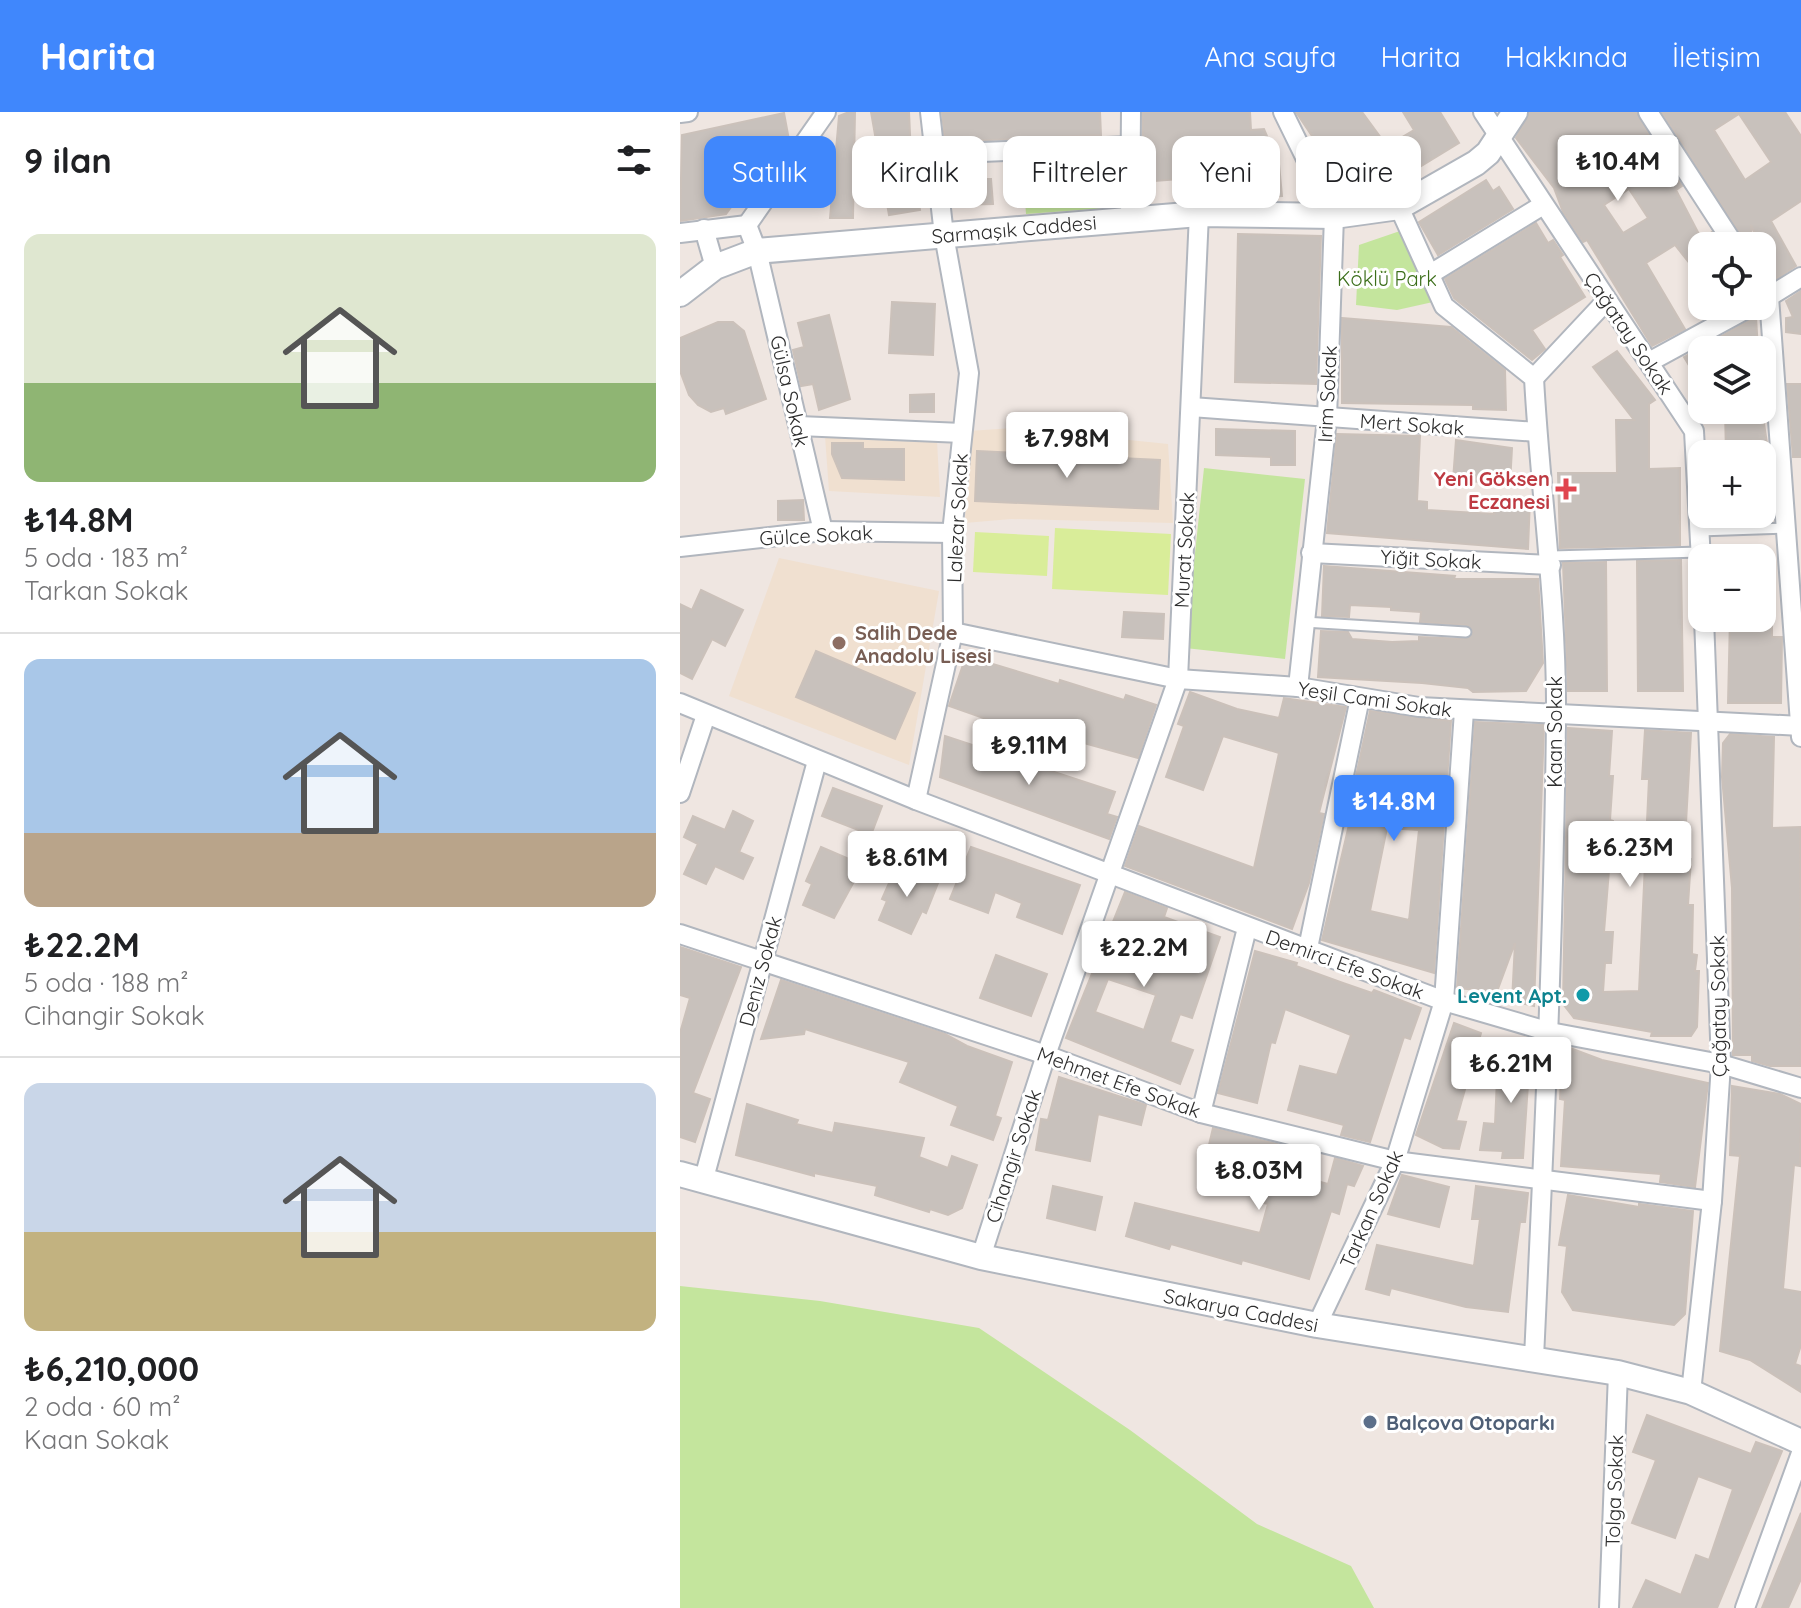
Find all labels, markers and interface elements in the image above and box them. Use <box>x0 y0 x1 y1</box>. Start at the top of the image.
text: Harita <box>40 32 156 80</box>
text: Ana sayfa <box>1204 39 1336 74</box>
text: Harita <box>1380 39 1461 74</box>
text: Hakkında <box>1505 39 1628 74</box>
text: İletişim <box>1672 39 1761 74</box>
pin: ₺10.4M <box>1553 135 1683 203</box>
chip: Satılık <box>704 136 836 208</box>
chip: Kiralık <box>852 136 987 208</box>
chip: Filtreler <box>1003 136 1156 208</box>
chip: Yeni <box>1172 136 1280 208</box>
chip: Daire <box>1296 136 1421 208</box>
icon: filters <box>612 138 656 182</box>
text: 9 ilan <box>24 139 112 182</box>
text: ₺10.4M <box>1576 144 1660 177</box>
street label: Sarmaşık Caddesi <box>930 209 1098 249</box>
map controls <box>1688 232 1776 632</box>
button: locate <box>1688 232 1776 320</box>
park label: Köklü Park <box>1337 266 1437 291</box>
street label: Çağatay Sokak <box>1579 267 1679 399</box>
icon: home <box>268 286 412 430</box>
street label: Gülsa Sokak <box>765 333 815 449</box>
button: layers <box>1688 336 1776 424</box>
street label: Irim Sokak <box>1312 345 1342 443</box>
street label: Mert Sokak <box>1359 408 1465 440</box>
pin: ₺7.98M <box>1002 412 1132 480</box>
text: ₺7.98M <box>1024 421 1110 454</box>
button: + <box>1688 440 1776 528</box>
street label: Lalezar Sokak <box>941 452 973 584</box>
place label: Yeni Göksen Eczanesi <box>1434 466 1550 514</box>
marker: Yeni Göksen Eczanesi <box>1557 480 1575 498</box>
street label: Murat Sokak <box>1168 491 1200 609</box>
text: ₺14.8M <box>24 498 134 541</box>
street label: Gülce Sokak <box>759 520 873 550</box>
text: 5 oda · 183 m² <box>24 541 188 574</box>
street label: Yiğit Sokak <box>1380 544 1482 574</box>
button: − <box>1688 544 1776 632</box>
text: Tarkan Sokak <box>24 574 188 607</box>
place label: Salih Dede Anadolu Lisesi <box>855 620 992 668</box>
marker: Salih Dede Anadolu Lisesi <box>830 634 848 652</box>
street label: Yeşil Cami Sokak <box>1296 676 1454 722</box>
street label: Kaan Sokak <box>1542 676 1567 788</box>
icon: home <box>268 711 412 855</box>
pin: ₺9.11M <box>964 719 1094 787</box>
text: ₺9.11M <box>991 728 1067 761</box>
pin: ₺14.8M <box>1329 775 1459 843</box>
text: ₺14.8M <box>1352 784 1436 817</box>
pin: ₺6.23M <box>1565 821 1695 889</box>
text: ₺6.23M <box>1586 830 1674 863</box>
pin: ₺8.61M <box>842 831 972 899</box>
text: ₺8.61M <box>866 840 948 873</box>
street label: Deniz Sokak <box>733 913 787 1029</box>
pin: ₺22.2M <box>1079 921 1209 989</box>
text: ₺22.2M <box>24 923 140 966</box>
street label: Demirci Efe Sokak <box>1262 924 1428 1004</box>
text: ₺22.2M <box>1100 930 1188 963</box>
street label: Çağatay Sokak <box>1704 935 1732 1077</box>
text: 5 oda · 188 m² <box>24 966 189 999</box>
place label: Levent Apt. <box>1457 983 1567 1008</box>
marker: Levent Apt. <box>1574 986 1592 1004</box>
text: Cihangir Sokak <box>24 999 205 1032</box>
pin: ₺6.21M <box>1446 1037 1576 1105</box>
street label: Mehmet Efe Sokak <box>1034 1041 1204 1123</box>
text: ₺6.21M <box>1469 1046 1553 1079</box>
street label: Cihangir Sokak <box>980 1086 1046 1226</box>
icon: home <box>268 1135 412 1279</box>
pin: ₺8.03M <box>1194 1144 1324 1212</box>
street label: Tarkan Sokak <box>1334 1146 1408 1272</box>
text: ₺8.03M <box>1215 1153 1303 1186</box>
street label: Sakarya Caddesi <box>1161 1283 1321 1337</box>
text: ₺6,210,000 <box>24 1347 199 1390</box>
text: 2 oda · 60 m² <box>24 1390 181 1423</box>
place label: Balçova Otoparkı <box>1386 1410 1555 1435</box>
marker: Balçova Otoparkı <box>1361 1413 1379 1431</box>
text: Kaan Sokak <box>24 1423 169 1456</box>
street label: Tolga Sokak <box>1600 1434 1628 1548</box>

